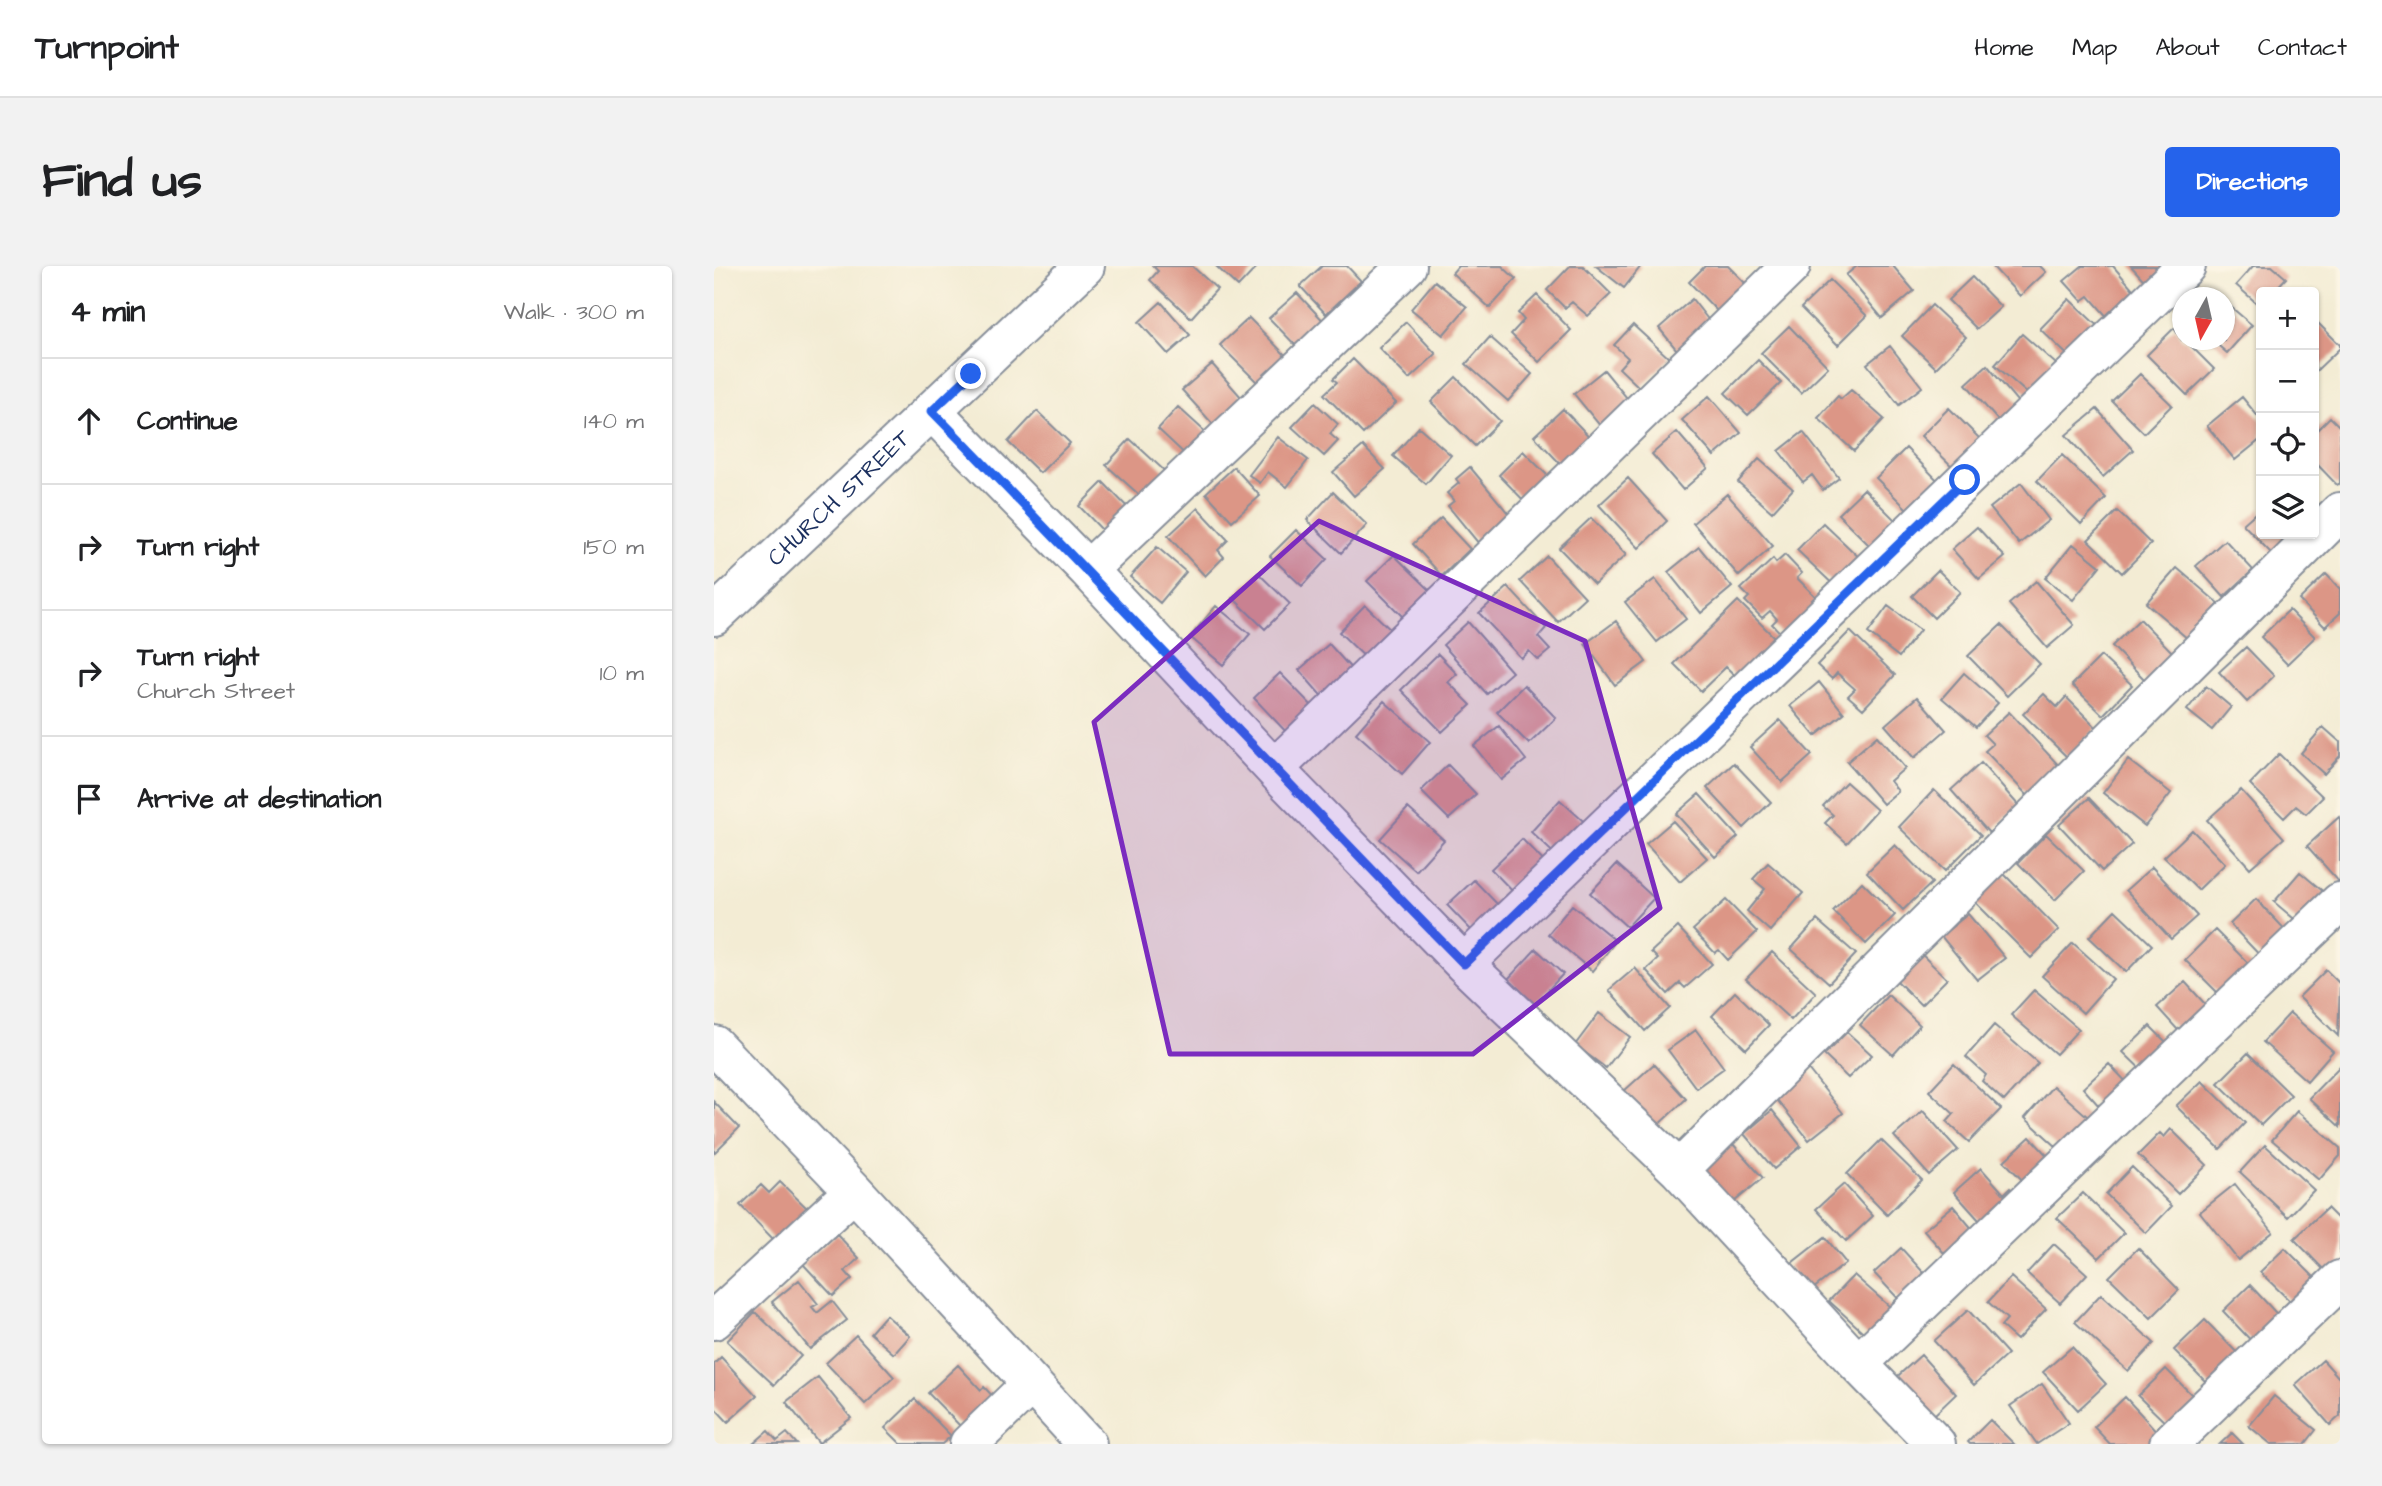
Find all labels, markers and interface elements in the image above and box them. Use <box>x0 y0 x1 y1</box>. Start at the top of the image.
text: Turnpoint <box>35 25 179 71</box>
text: Home <box>1974 31 2034 65</box>
text: Map <box>2072 31 2117 65</box>
text: About <box>2155 31 2220 65</box>
text: Contact <box>2258 31 2347 65</box>
button: Directions <box>2165 147 2340 217</box>
text: Find us <box>42 148 202 216</box>
north arrow <box>2172 287 2235 350</box>
map controls <box>2256 287 2319 539</box>
button: + <box>2256 287 2319 350</box>
text: 4 min <box>70 291 145 333</box>
text: Walk · 300 m <box>503 296 644 328</box>
button: − <box>2256 350 2319 413</box>
route end <box>955 358 986 389</box>
icon: ahead <box>70 402 108 440</box>
text: Continue <box>137 403 238 439</box>
text: 140 m <box>584 405 644 437</box>
button: locate <box>2256 413 2319 476</box>
street label: CHURCH STREET <box>760 422 918 573</box>
route start <box>1949 464 1980 495</box>
button: layers <box>2256 476 2319 539</box>
icon: right <box>70 528 108 566</box>
text: Turn right <box>137 529 259 565</box>
text: 150 m <box>583 531 644 563</box>
text: Turn right <box>137 639 259 675</box>
icon: right <box>70 654 108 692</box>
text: 10 m <box>599 657 644 689</box>
text: Church Street <box>137 675 295 707</box>
icon: arrive <box>70 780 108 818</box>
text: Arrive at destination <box>137 781 382 817</box>

